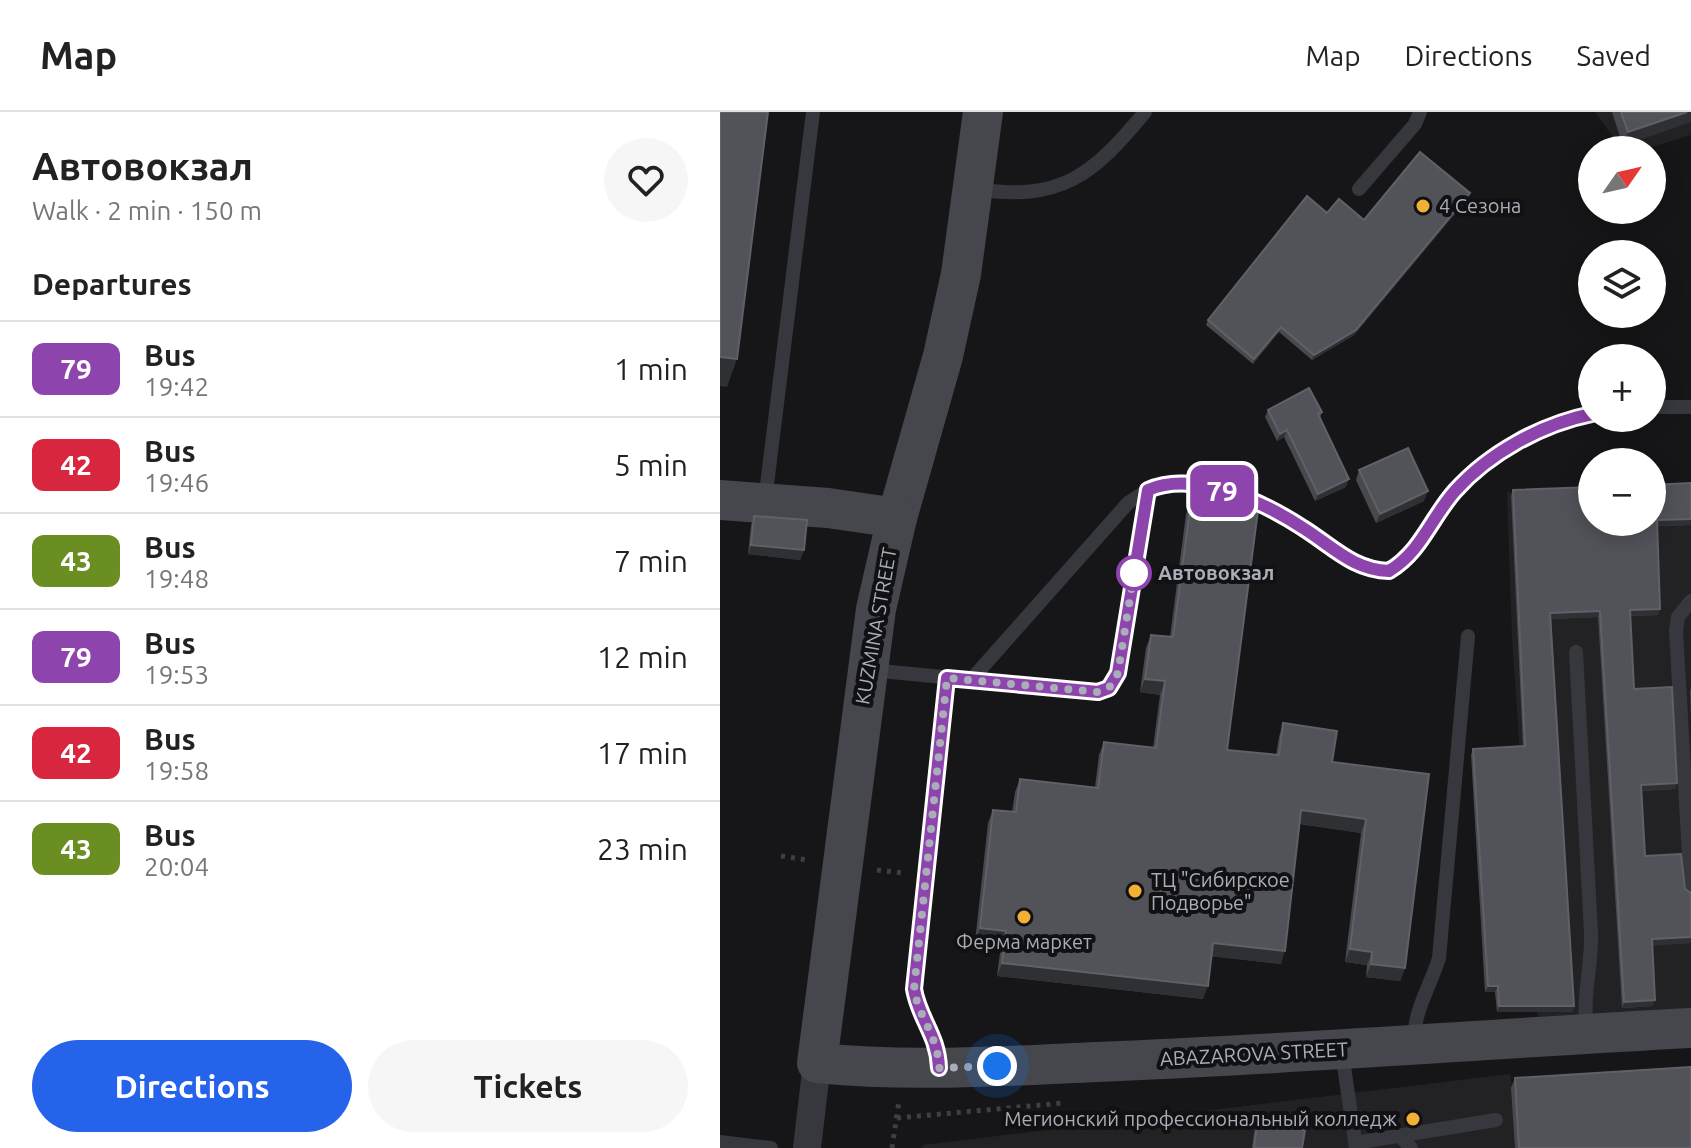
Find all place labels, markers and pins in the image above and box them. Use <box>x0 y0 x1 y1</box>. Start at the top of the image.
place label: 4 Сезона <box>1439 194 1521 217</box>
marker: 4 Сезона <box>1414 197 1432 215</box>
marker: Автовокзал <box>1117 556 1151 590</box>
place label: Автовокзал <box>1158 561 1274 584</box>
place label: ТЦ "Сибирское Подворье" <box>1151 868 1290 914</box>
marker: ТЦ "Сибирское Подворье" <box>1126 882 1144 900</box>
marker: Ферма маркет <box>1015 908 1033 926</box>
place label: Ферма маркет <box>956 930 1092 953</box>
place label: Мегионский профессиональный колледж <box>1004 1107 1397 1130</box>
marker: Мегионский профессиональный колледж <box>1404 1110 1422 1128</box>

